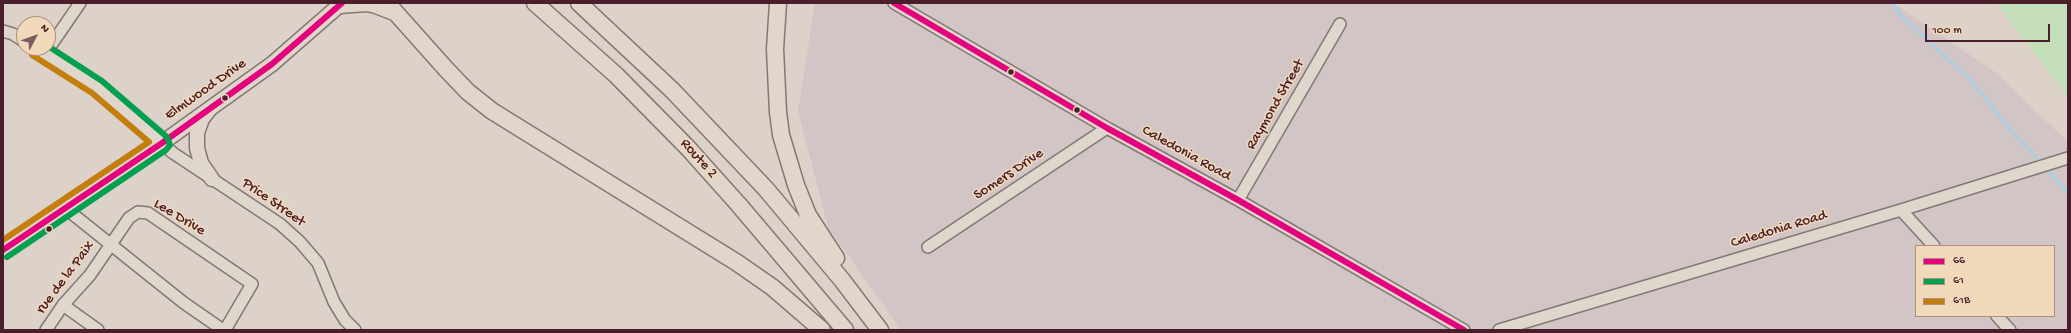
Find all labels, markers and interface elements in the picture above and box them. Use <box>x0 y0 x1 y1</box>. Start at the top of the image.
north arrow <box>16 16 56 56</box>
scale bar <box>1927 16 2052 42</box>
text: N <box>37 22 51 35</box>
text: 100 m <box>1932 24 1962 38</box>
street label: Elmwood Drive <box>162 55 250 125</box>
street label: Raymond Street <box>1243 57 1309 153</box>
unlabelled marker <box>1006 67 1016 77</box>
unlabelled marker <box>220 93 230 103</box>
unlabelled marker <box>1072 105 1082 115</box>
street label: Caledonia Road <box>1138 122 1234 186</box>
street label: Route 2 <box>675 135 721 183</box>
street label: Somers Drive <box>971 145 1047 205</box>
street label: Price Street <box>238 175 308 231</box>
street label: Lee Drive <box>150 196 208 240</box>
street label: Caledonia Road <box>1729 207 1829 253</box>
unlabelled marker <box>44 224 54 234</box>
street label: rue de la Paix <box>33 238 99 318</box>
legend <box>1915 245 2055 317</box>
text: 66 <box>1953 254 1965 268</box>
text: 61 <box>1953 274 1964 288</box>
text: 61B <box>1953 294 1970 308</box>

